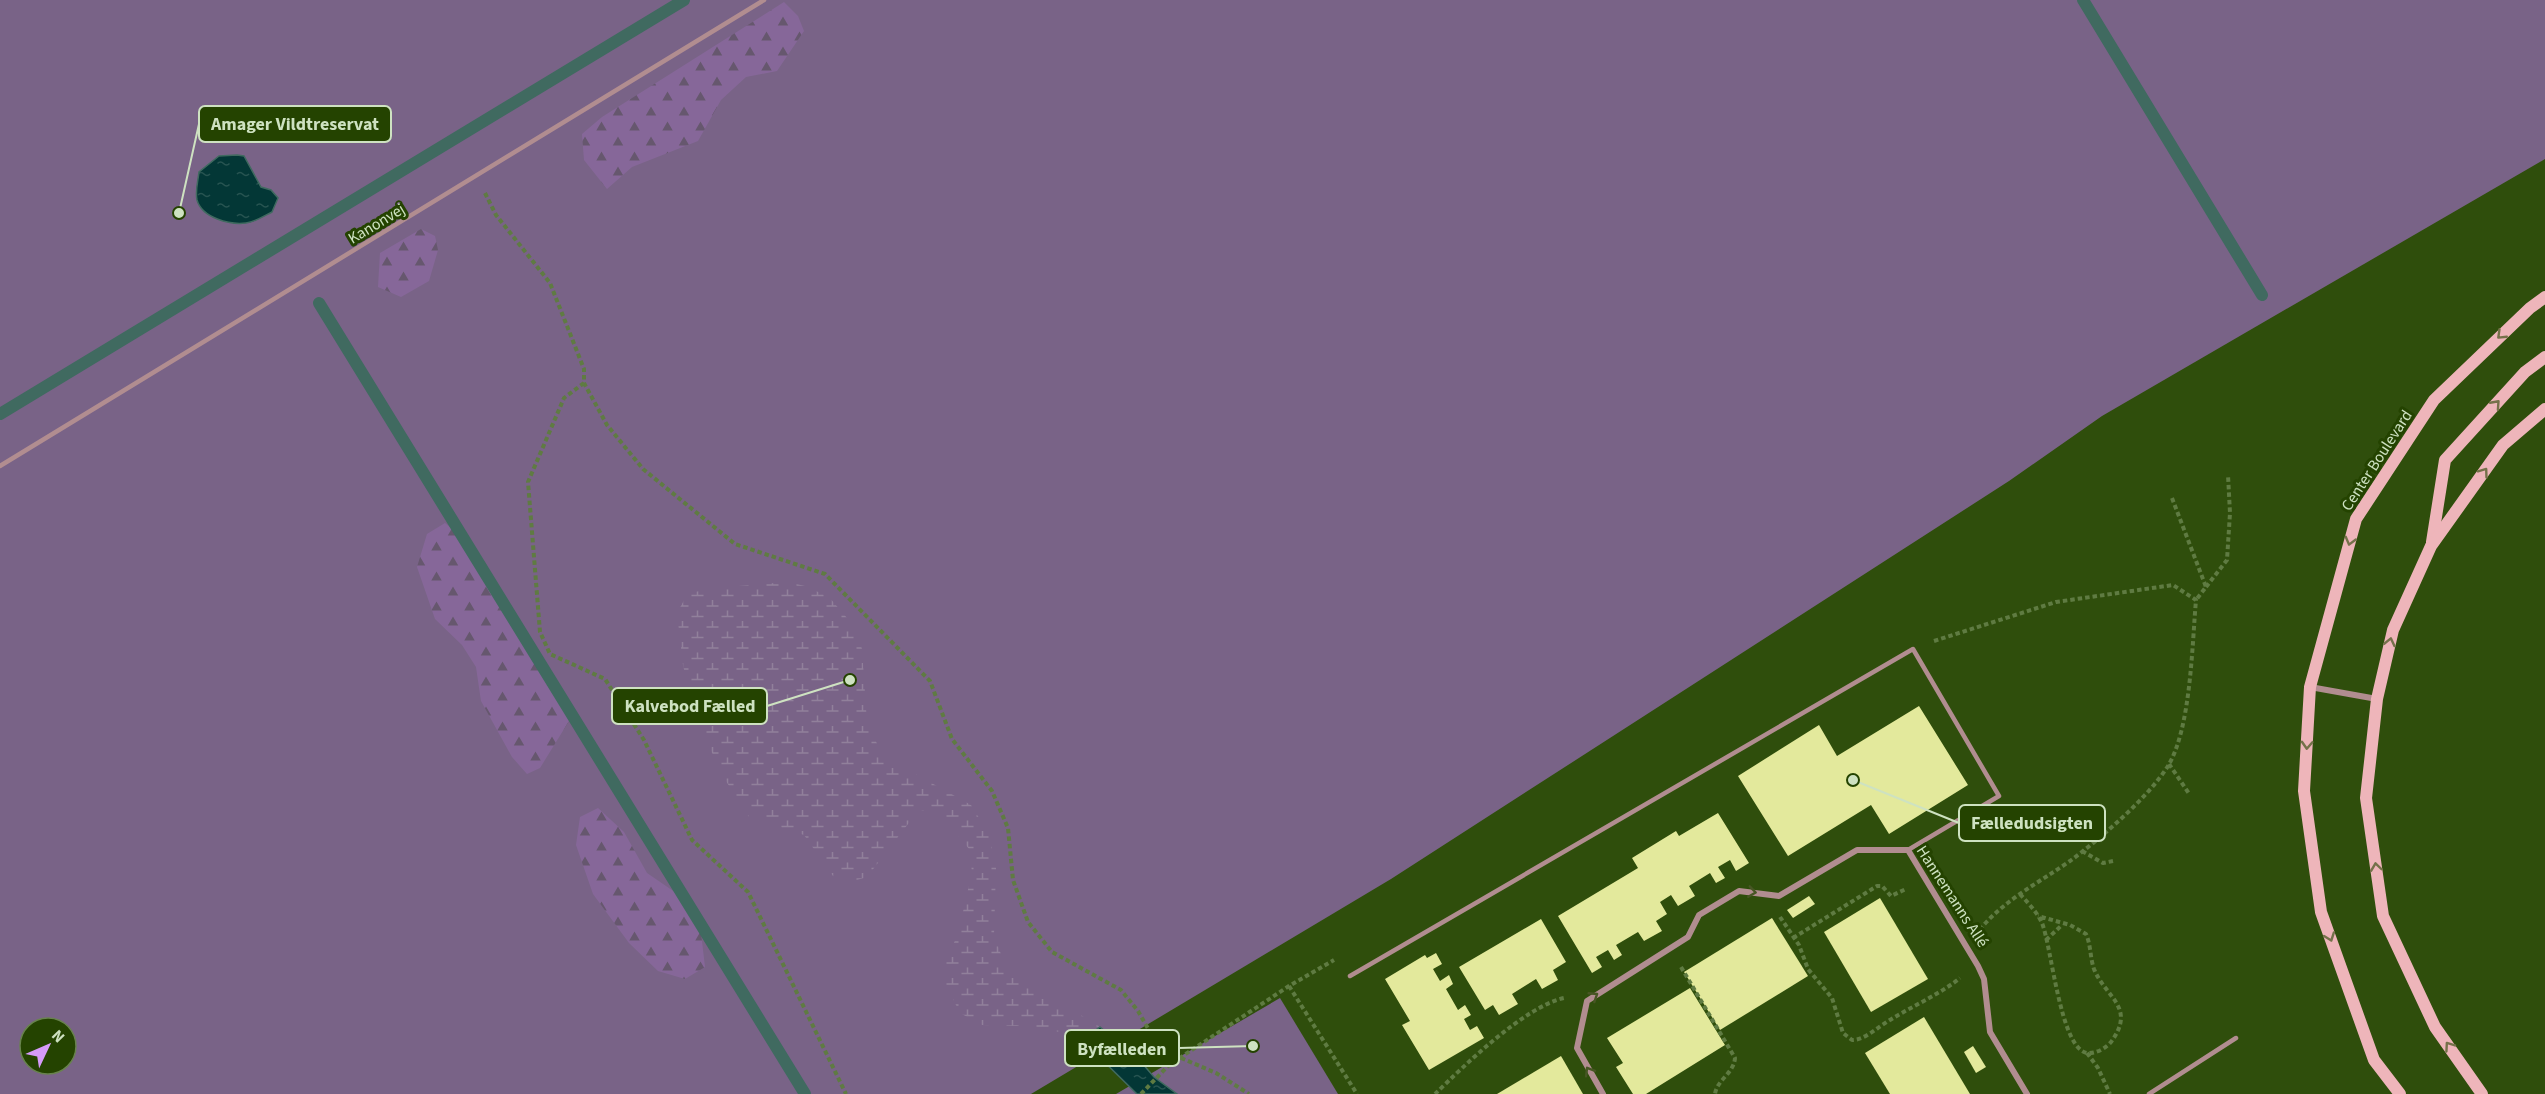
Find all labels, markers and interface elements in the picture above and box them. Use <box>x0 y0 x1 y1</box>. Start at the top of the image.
callout: Amager Vildtreservat <box>199 106 391 142</box>
text: Amager Vildtreservat <box>210 112 379 137</box>
street label: Kanonvej <box>344 198 409 249</box>
one-way arrow <box>2498 328 2509 339</box>
one-way arrow <box>2489 400 2500 410</box>
street label: Center Boulevard <box>2336 406 2418 515</box>
one-way arrow <box>2477 468 2488 479</box>
one-way arrow <box>2345 535 2357 545</box>
one-way arrow <box>2383 637 2396 647</box>
callout: Kalvebod Fælled <box>612 688 767 724</box>
text: Kalvebod Fælled <box>624 694 756 719</box>
one-way arrow <box>2300 740 2313 749</box>
callout: Fælledudsigten <box>1959 805 2105 841</box>
text: Fælledudsigten <box>1971 811 2093 836</box>
street label: Hannemanns Allé <box>1911 841 1993 952</box>
one-way arrow <box>2371 863 2383 872</box>
one-way arrow <box>1748 886 1757 898</box>
one-way arrow <box>2322 931 2335 942</box>
one-way arrow <box>1588 992 1599 1003</box>
north arrow <box>18 1016 78 1076</box>
text: N <box>46 1025 70 1048</box>
callout: Byfælleden <box>1065 1030 1179 1066</box>
text: Byfælleden <box>1077 1037 1167 1062</box>
one-way arrow <box>2445 1042 2456 1053</box>
one-way arrow <box>1585 1067 1597 1077</box>

